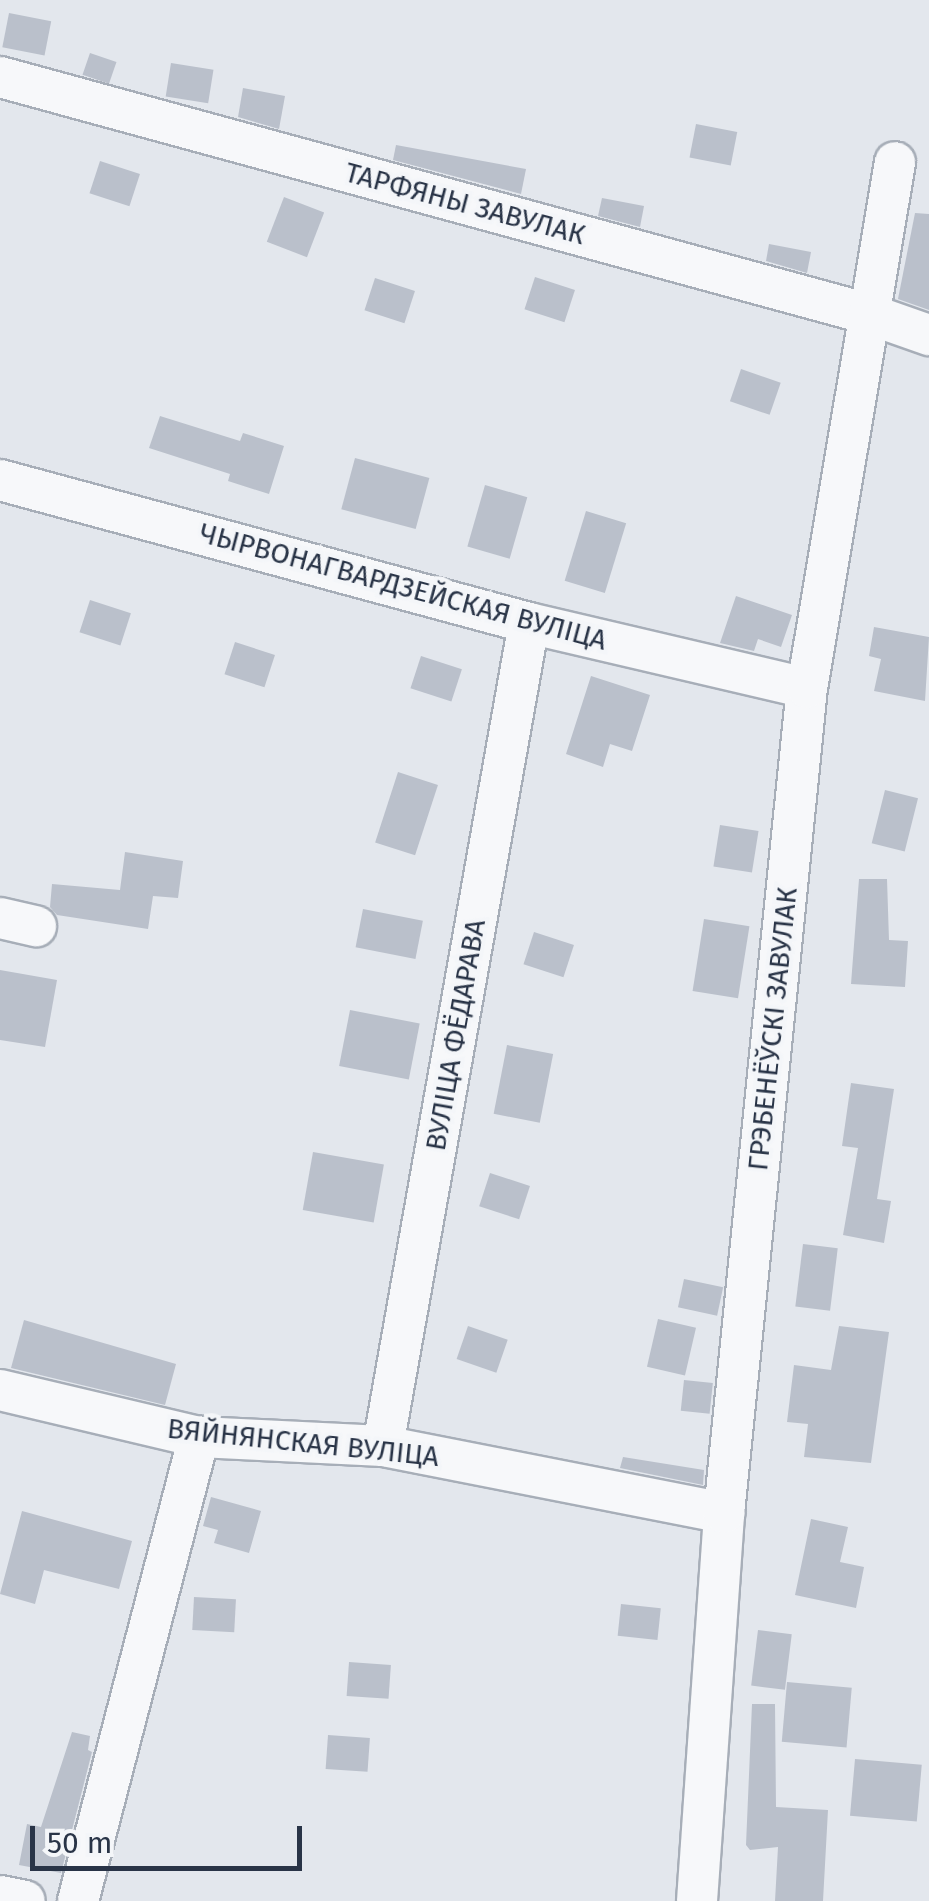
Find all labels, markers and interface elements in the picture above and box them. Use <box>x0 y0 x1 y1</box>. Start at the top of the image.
street label: ТАРФЯНЫ ЗАВУЛАК <box>341 156 589 252</box>
street label: ЧЫРВОНАГВАРДЗЕЙСКАЯ ВУЛІЦА <box>196 516 610 658</box>
street label: ГРЭБЕНЁЎСКІ ЗАВУЛАК <box>741 886 805 1172</box>
street label: ВУЛІЦА ФЁДАРАВА <box>419 917 493 1153</box>
street label: ВЯЙНЯНСКАЯ ВУЛІЦА <box>166 1412 440 1474</box>
scale bar <box>35 1806 308 1868</box>
text: 50 m <box>47 1825 112 1861</box>

